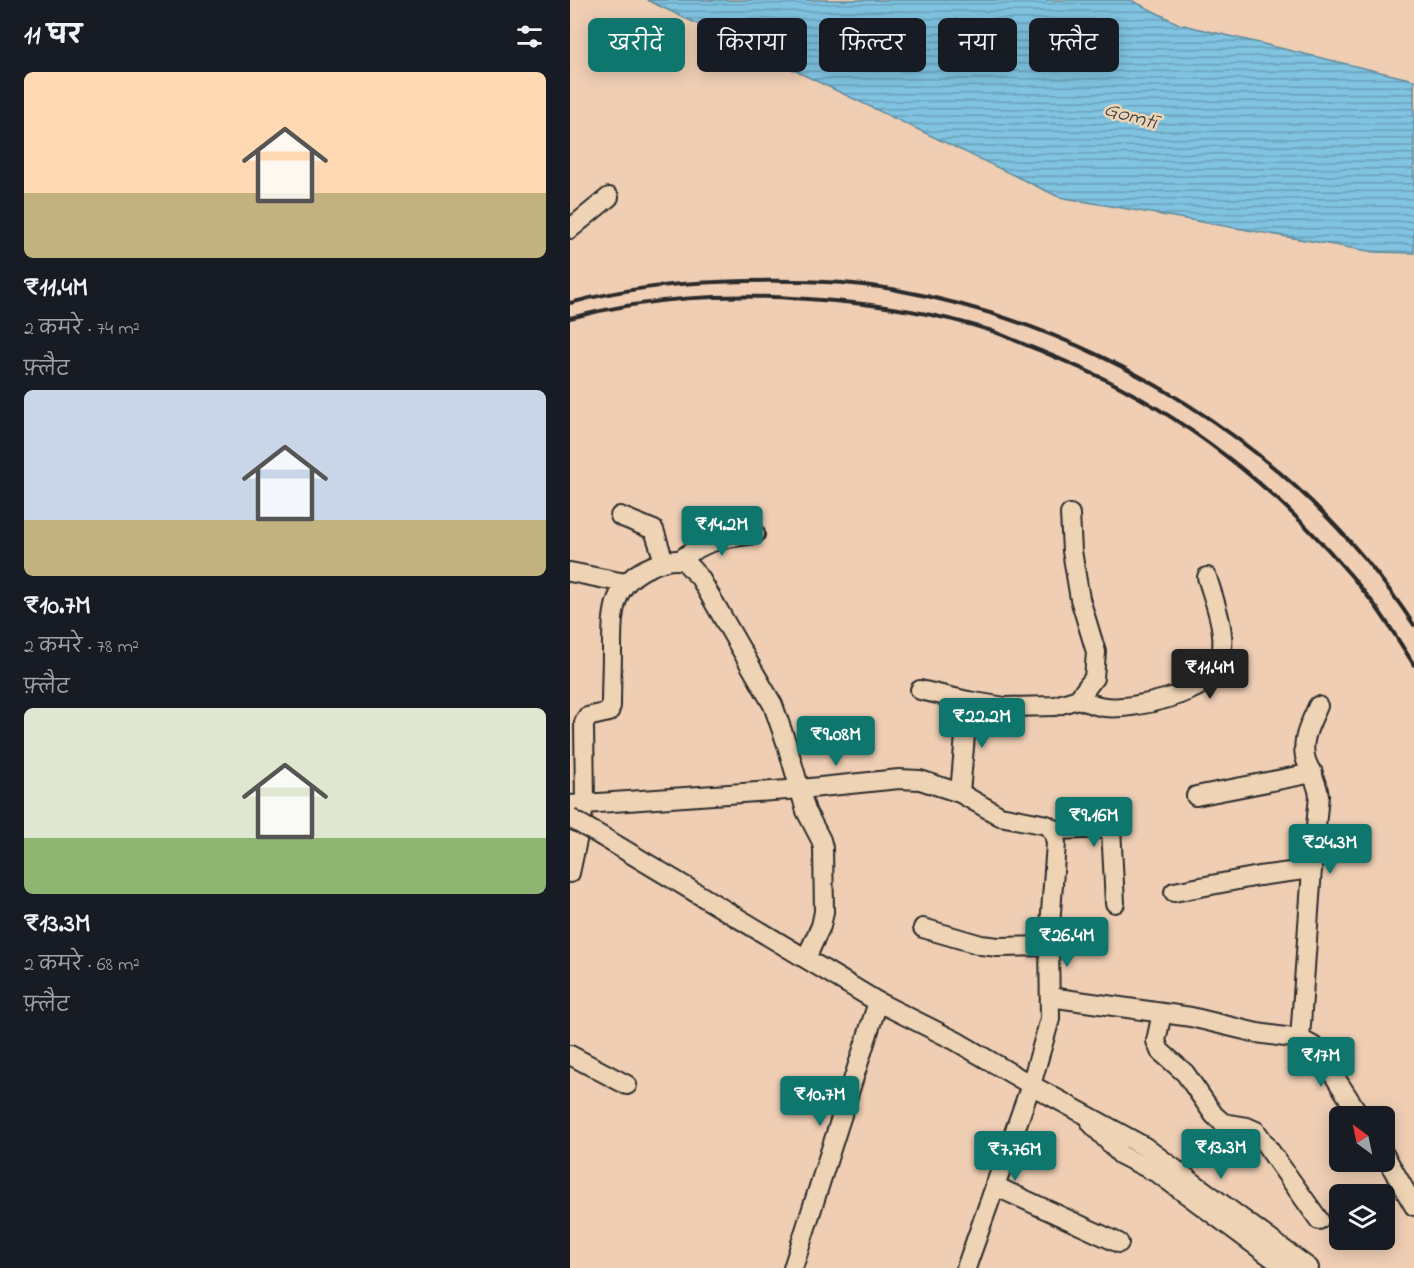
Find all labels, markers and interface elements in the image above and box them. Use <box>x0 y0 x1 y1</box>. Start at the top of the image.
text: 11 घर <box>24 18 82 56</box>
chip: खरीदें <box>588 18 685 72</box>
chip: किराया <box>697 18 807 72</box>
chip: फ़िल्टर <box>819 18 926 72</box>
chip: नया <box>938 18 1017 72</box>
chip: फ़्लैट <box>1029 18 1119 72</box>
icon: filters <box>513 20 546 53</box>
water label: Gomtī <box>1100 94 1164 141</box>
icon: home <box>231 111 339 219</box>
text: ₹11.4M <box>24 270 88 308</box>
text: 2 कमरे · 74 m² <box>24 315 140 344</box>
text: फ़्लैट <box>24 356 70 385</box>
icon: home <box>231 429 339 537</box>
pin: ₹14.2M <box>673 506 771 557</box>
text: ₹14.2M <box>696 511 748 540</box>
text: ₹10.7M <box>24 588 91 626</box>
text: 2 कमरे · 78 m² <box>24 633 139 662</box>
pin: ₹11.4M <box>1161 649 1259 700</box>
text: ₹11.4M <box>1185 654 1235 683</box>
text: फ़्लैट <box>24 674 70 703</box>
pin: ₹22.2M <box>933 698 1031 749</box>
text: ₹22.2M <box>953 703 1011 732</box>
pin: ₹9.08M <box>787 716 885 767</box>
text: ₹9.08M <box>811 721 861 750</box>
icon: home <box>231 747 339 855</box>
pin: ₹9.16M <box>1045 797 1143 848</box>
text: ₹9.16M <box>1069 802 1119 831</box>
pin: ₹24.3M <box>1281 824 1379 875</box>
text: ₹24.3M <box>1303 829 1357 858</box>
text: ₹13.3M <box>24 906 90 944</box>
pin: ₹26.4M <box>1018 917 1116 968</box>
text: ₹26.4M <box>1039 922 1095 951</box>
text: 2 कमरे · 68 m² <box>24 951 140 980</box>
text: फ़्लैट <box>24 992 70 1021</box>
pin: ₹17M <box>1285 1037 1357 1088</box>
text: ₹17M <box>1302 1042 1340 1071</box>
pin: ₹10.7M <box>771 1076 869 1127</box>
text: ₹10.7M <box>794 1081 846 1110</box>
north arrow <box>1329 1106 1395 1172</box>
map controls <box>1329 1106 1395 1250</box>
pin: ₹13.3M <box>1172 1129 1270 1180</box>
pin: ₹7.76M <box>966 1131 1064 1182</box>
text: ₹13.3M <box>1195 1134 1247 1163</box>
text: ₹7.76M <box>988 1136 1042 1165</box>
button: layers <box>1329 1184 1395 1250</box>

